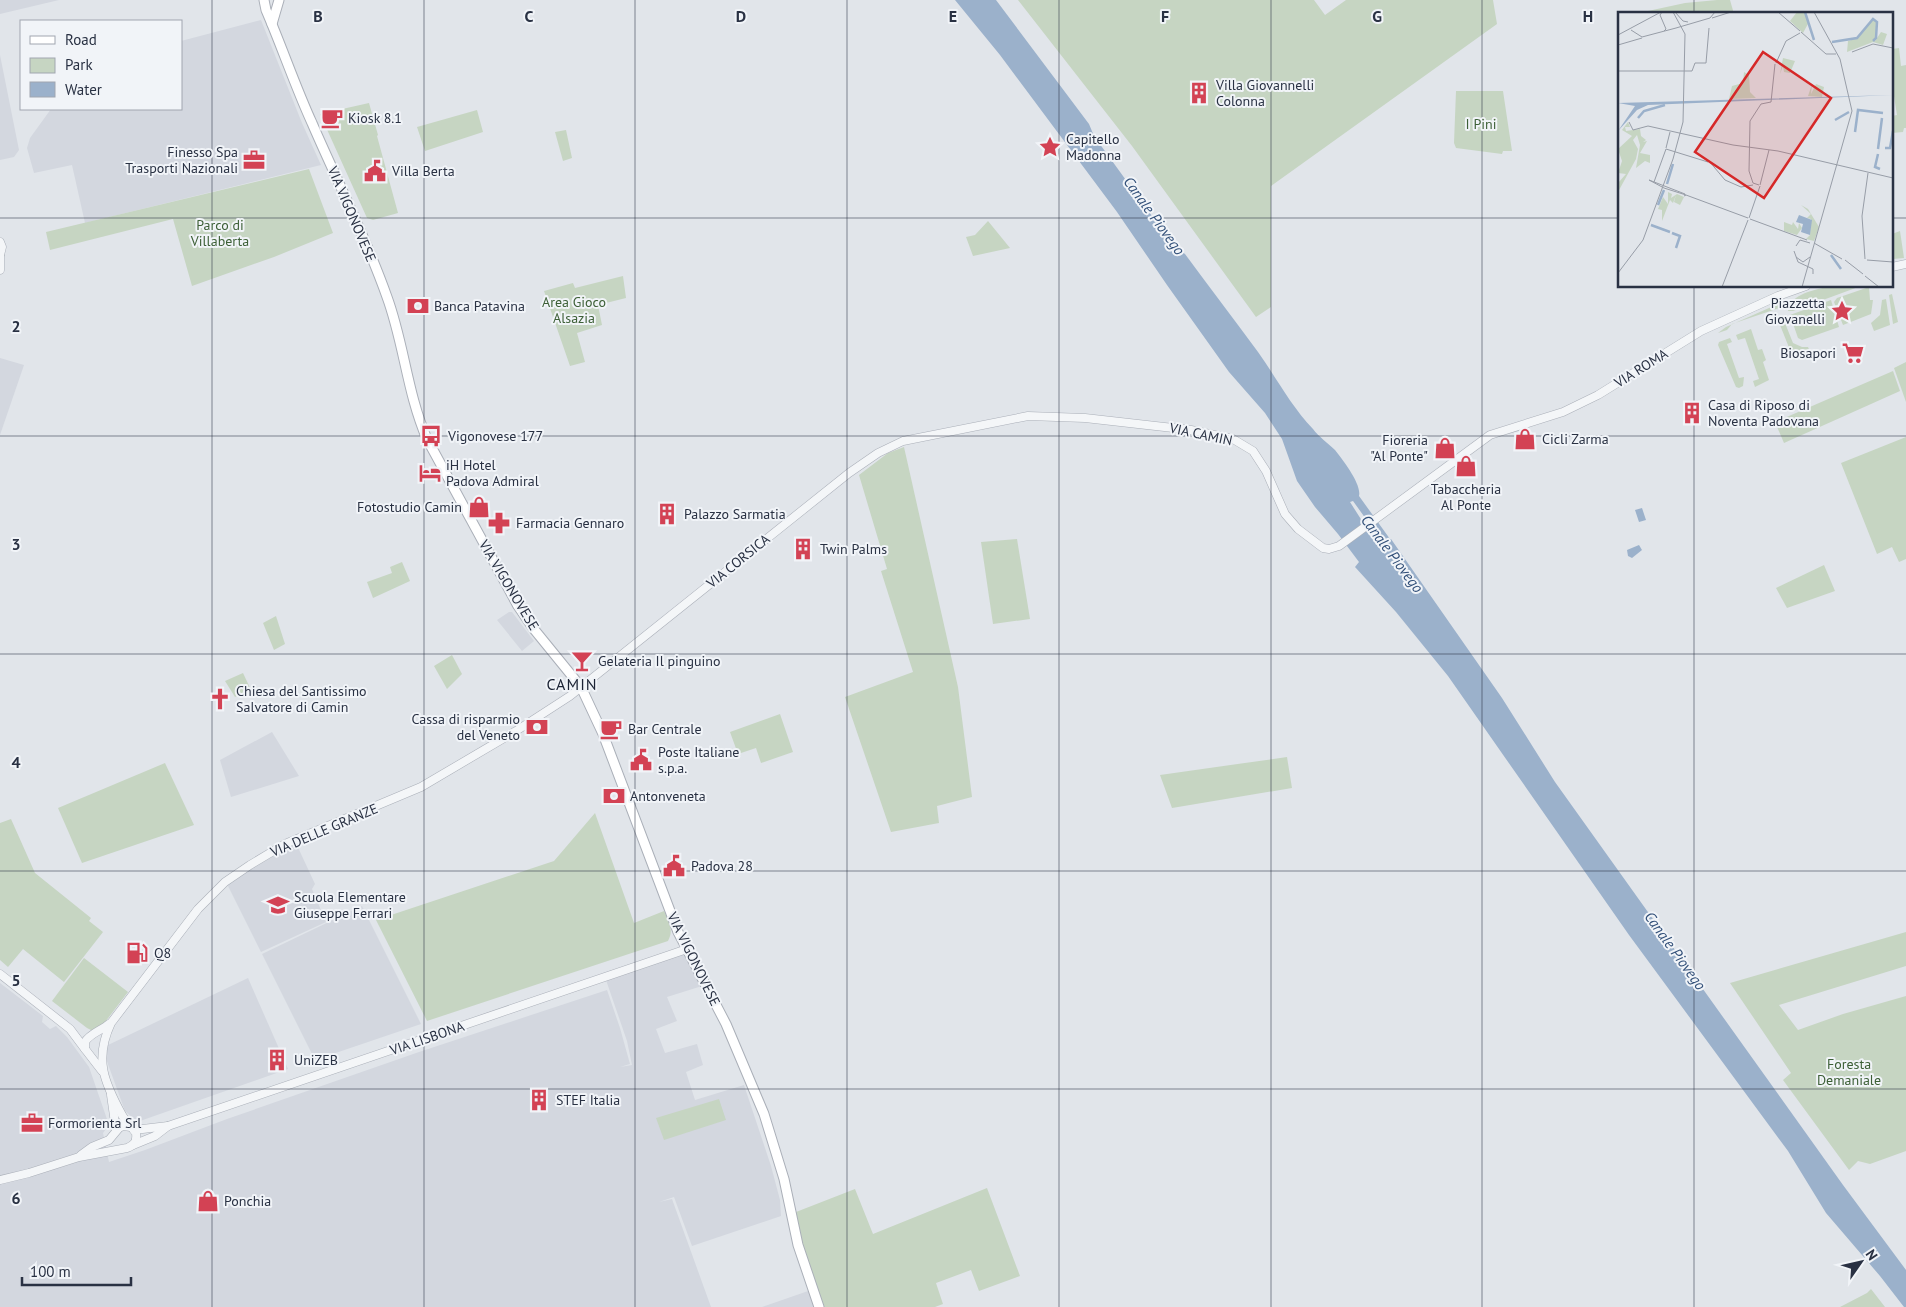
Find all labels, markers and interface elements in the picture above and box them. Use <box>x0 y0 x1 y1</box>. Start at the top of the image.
text: B <box>313 6 323 26</box>
text: C <box>525 6 534 26</box>
text: D <box>736 6 746 26</box>
text: E <box>949 6 957 26</box>
text: F <box>1161 6 1169 26</box>
text: G <box>1372 6 1382 26</box>
text: H <box>1583 6 1593 26</box>
inset map <box>1618 12 1894 288</box>
legend <box>20 20 182 110</box>
text: Road <box>65 30 97 49</box>
text: Park <box>65 55 93 74</box>
place label: Villa Giovannelli Colonna <box>1215 76 1314 110</box>
text: Water <box>65 80 102 99</box>
building icon: Villa Giovannelli Colonna <box>1186 80 1212 106</box>
cafe icon: Kiosk 8.1 <box>319 105 345 131</box>
place label: Kiosk 8.1 <box>348 109 402 127</box>
park label: I Pini <box>1466 115 1496 133</box>
place label: Capitello Madonna <box>1066 130 1121 164</box>
place icon: Capitello Madonna <box>1037 134 1063 160</box>
place label: Finesso Spa Trasporti Nazionali <box>125 143 238 177</box>
office icon: Finesso Spa Trasporti Nazionali <box>241 147 267 173</box>
public building icon: Villa Berta <box>362 158 388 184</box>
place label: Villa Berta <box>391 162 455 180</box>
street label: VIA VIGONOVESE <box>323 163 380 265</box>
water label: Canale Piovego <box>1120 173 1189 259</box>
park label: Parco di Villaberta <box>190 216 249 250</box>
bank icon: Banca Patavina <box>405 293 431 319</box>
park label: Area Gioco Alsazia <box>542 293 606 327</box>
place label: Piazzetta Giovanelli <box>1765 294 1825 328</box>
place label: Banca Patavina <box>434 297 525 315</box>
place icon: Piazzetta Giovanelli <box>1829 298 1855 324</box>
text: 2 <box>11 316 21 336</box>
supermarket icon: Biosapori <box>1840 340 1866 366</box>
street label: VIA ROMA <box>1610 344 1672 392</box>
place label: Biosapori <box>1780 344 1836 362</box>
place label: Casa di Riposo di Noventa Padovana <box>1708 396 1819 430</box>
building icon: Casa di Riposo di Noventa Padovana <box>1679 400 1705 426</box>
street label: VIA CAMIN <box>1167 418 1234 449</box>
bus stop icon: Vigonovese 177 <box>418 423 444 449</box>
shop icon: Cicli Zarma <box>1512 426 1538 452</box>
place label: Vigonovese 177 <box>447 427 543 445</box>
place label: Cicli Zarma <box>1542 430 1609 448</box>
place label: Fioreria "Al Ponte" <box>1370 431 1428 465</box>
shop icon: Fioreria "Al Ponte" <box>1432 435 1458 461</box>
shop icon: Tabaccheria Al Ponte <box>1453 453 1479 479</box>
place label: iH Hotel Padova Admiral <box>446 456 539 490</box>
hotel icon: iH Hotel Padova Admiral <box>417 460 443 486</box>
place label: Tabaccheria Al Ponte <box>1431 480 1501 514</box>
shop icon: Fotostudio Camin <box>466 494 492 520</box>
place label: Fotostudio Camin <box>357 498 462 516</box>
building icon: Palazzo Sarmatia <box>654 501 680 527</box>
place label: Palazzo Sarmatia <box>684 505 786 523</box>
pharmacy icon: Farmacia Gennaro <box>486 510 512 536</box>
water label: Canale Piovego <box>1357 511 1428 596</box>
place label: Farmacia Gennaro <box>516 514 624 532</box>
street label: VIA CORSICA <box>702 530 774 593</box>
text: 3 <box>11 534 21 554</box>
street label: VIA VIGONOVESE <box>474 536 543 633</box>
building icon: Twin Palms <box>790 536 816 562</box>
place label: Twin Palms <box>820 540 887 558</box>
bar icon: Gelateria Il pinguino <box>569 648 595 674</box>
place label: Gelateria Il pinguino <box>598 652 720 670</box>
district label: CAMIN <box>546 674 598 694</box>
place label: Chiesa del Santissimo Salvatore di Camin <box>236 682 367 716</box>
church icon: Chiesa del Santissimo Salvatore di Camin <box>207 686 233 712</box>
place label: Cassa di risparmio del Veneto <box>412 710 520 744</box>
bank icon: Cassa di risparmio del Veneto <box>524 714 550 740</box>
cafe icon: Bar Centrale <box>598 716 624 742</box>
place label: Bar Centrale <box>628 720 702 738</box>
place label: Poste Italiane s.p.a. <box>658 743 739 777</box>
public building icon: Poste Italiane s.p.a. <box>628 747 654 773</box>
text: 4 <box>11 752 21 772</box>
bank icon: Antonveneta <box>601 783 627 809</box>
place label: Antonveneta <box>630 787 706 805</box>
street label: VIA DELLE GRANZE <box>267 799 380 861</box>
public building icon: Padova 28 <box>661 853 687 879</box>
place label: Padova 28 <box>691 857 753 875</box>
place label: Scuola Elementare Giuseppe Ferrari <box>294 888 406 922</box>
school or university icon: Scuola Elementare Giuseppe Ferrari <box>265 892 291 918</box>
street label: VIA VIGONOVESE <box>663 908 724 1009</box>
water label: Canale Piovego <box>1641 908 1710 994</box>
fuel station icon: Q8 <box>124 940 150 966</box>
place label: Q8 <box>154 944 171 962</box>
text: 5 <box>11 970 21 990</box>
street label: VIA LISBONA <box>386 1017 467 1059</box>
building icon: UniZEB <box>264 1047 290 1073</box>
place label: UniZEB <box>294 1051 338 1069</box>
park label: Foresta Demaniale <box>1817 1055 1881 1089</box>
building icon: STEF Italia <box>526 1087 552 1113</box>
place label: STEF Italia <box>556 1091 620 1109</box>
office icon: Formorienta Srl <box>19 1110 45 1136</box>
place label: Formorienta Srl <box>48 1114 141 1132</box>
text: 6 <box>11 1188 21 1208</box>
shop icon: Ponchia <box>195 1188 221 1214</box>
place label: Ponchia <box>224 1192 271 1210</box>
north arrow <box>1836 1237 1886 1287</box>
text: N <box>1862 1246 1882 1264</box>
scale bar <box>22 1254 131 1286</box>
text: 100 m <box>30 1262 71 1281</box>

